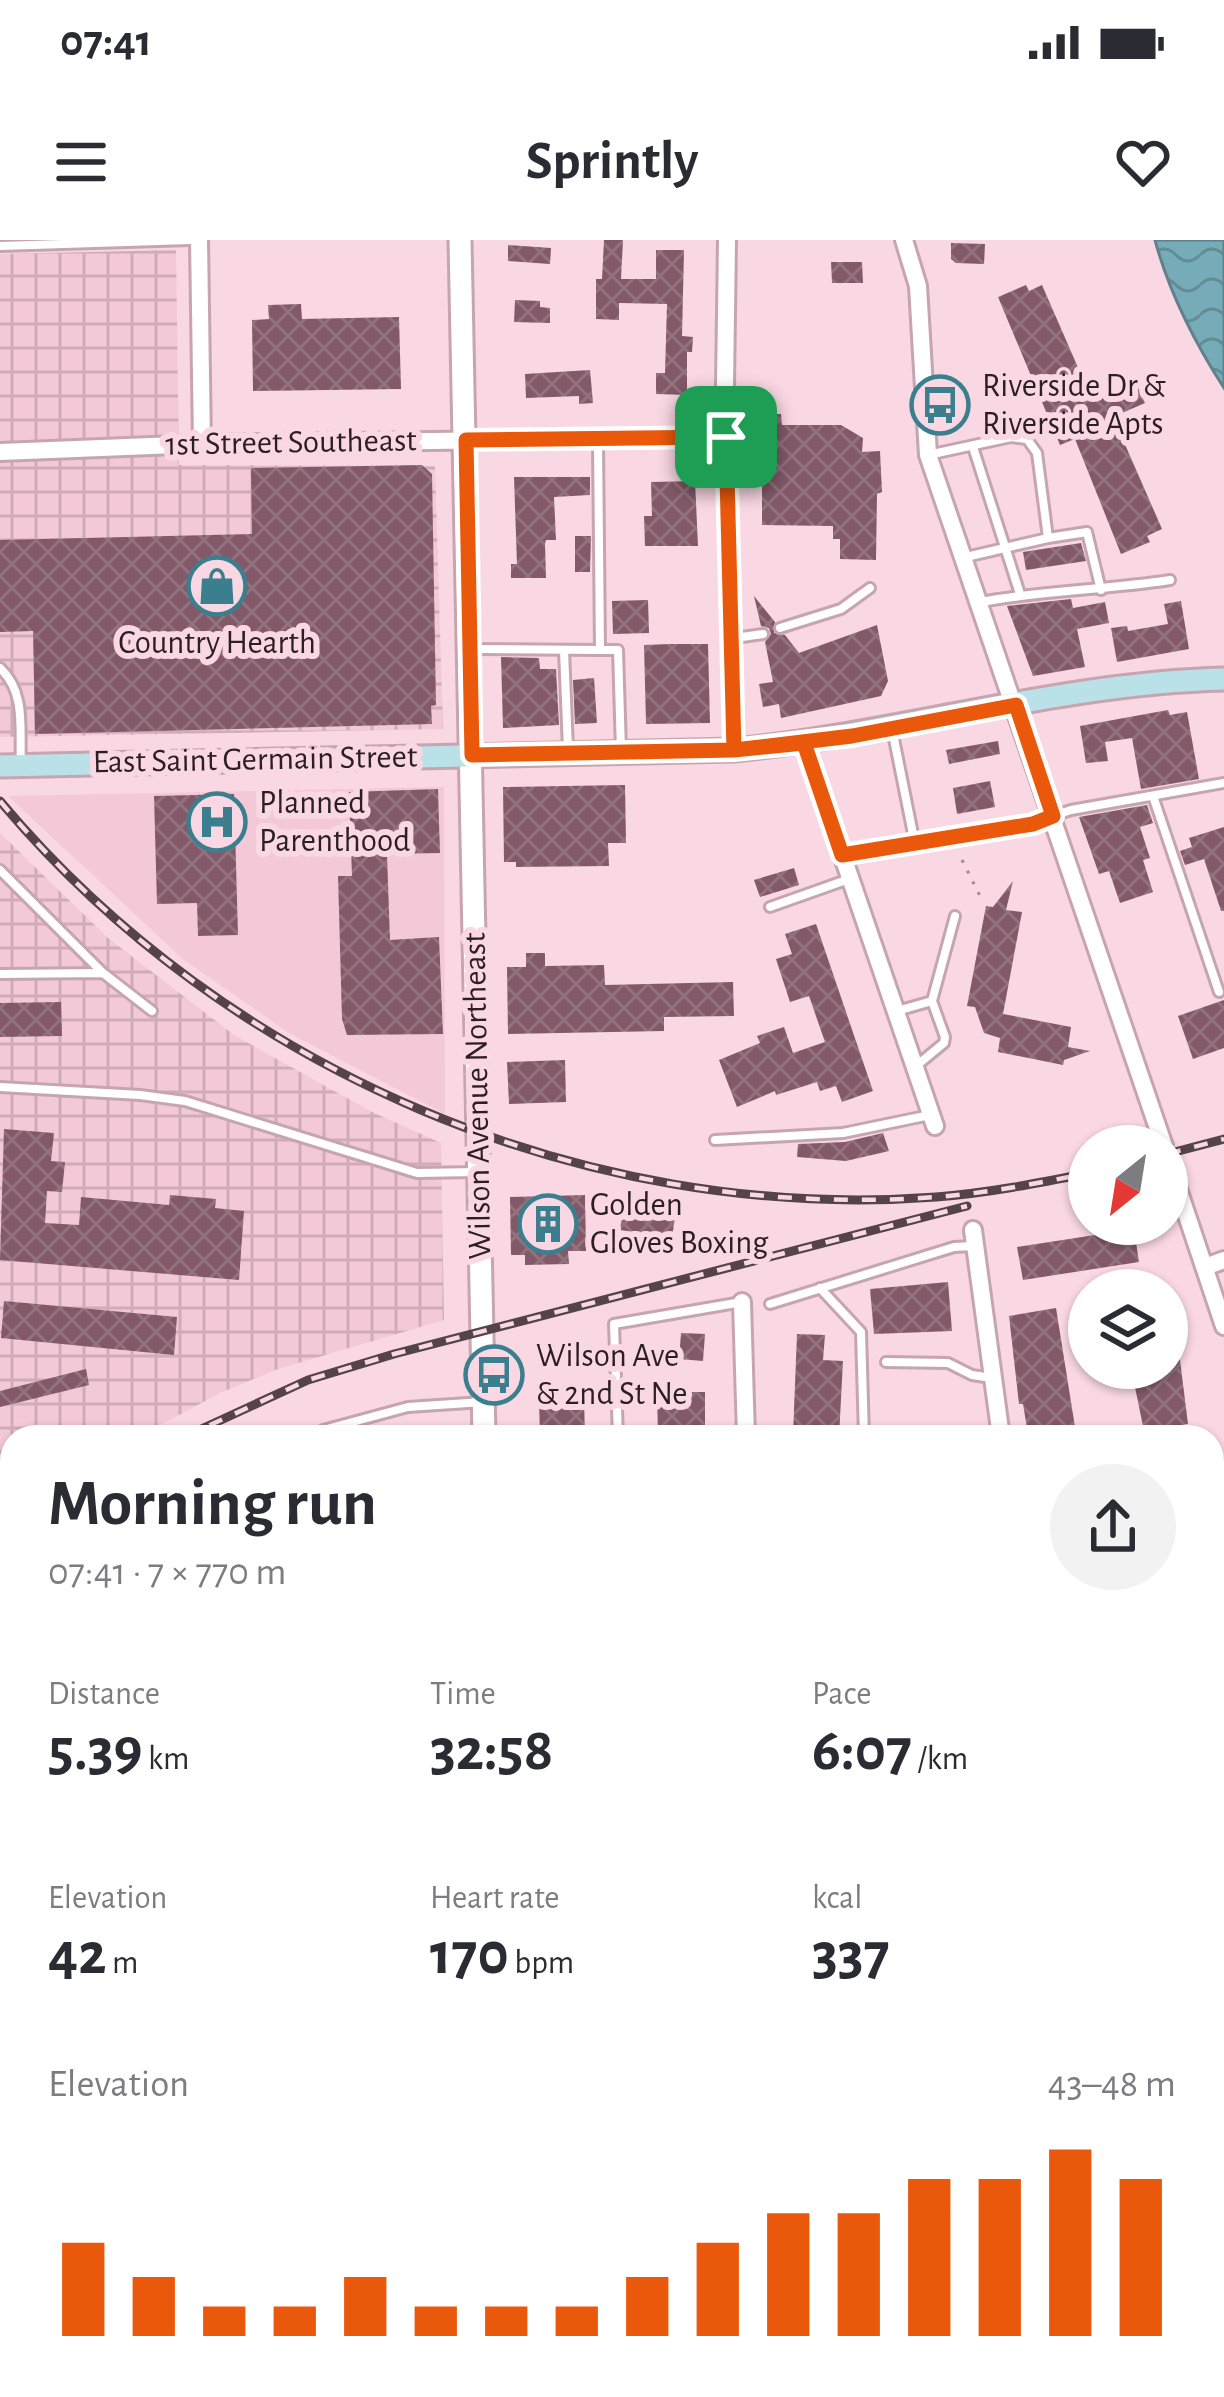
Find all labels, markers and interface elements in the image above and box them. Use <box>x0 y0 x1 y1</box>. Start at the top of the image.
text: 07:41 <box>60 19 152 64</box>
icon: menu <box>48 129 114 195</box>
icon: heart <box>1110 129 1176 195</box>
text: Sprintly <box>526 135 698 189</box>
place label: Riverside Dr & Riverside Apts <box>982 370 1166 441</box>
bus stop icon: Riverside Dr & Riverside Apts <box>909 374 971 436</box>
pin <box>675 386 777 488</box>
icon: arrive <box>693 404 759 470</box>
street label: 1st Street Southeast <box>165 424 417 462</box>
shop icon: Country Hearth <box>186 555 248 617</box>
place label: Country Hearth <box>118 627 316 660</box>
street label: East Saint Germain Street <box>92 741 418 779</box>
place label: Planned Parenthood <box>259 787 410 858</box>
hospital icon: Planned Parenthood <box>186 791 248 853</box>
street label: Wilson Avenue Northeast <box>459 932 497 1260</box>
north arrow <box>1068 1125 1188 1245</box>
map controls <box>1068 1125 1188 1389</box>
place label: Golden Gloves Boxing <box>590 1189 768 1260</box>
building icon: Golden Gloves Boxing <box>517 1193 579 1255</box>
button: layers <box>1068 1269 1188 1389</box>
place label: Wilson Ave & 2nd St Ne <box>536 1340 688 1411</box>
bus stop icon: Wilson Ave & 2nd St Ne <box>463 1344 525 1406</box>
button: share <box>1050 1464 1176 1590</box>
text: Morning run <box>48 1471 377 1537</box>
text: 07:41 · 7 × 770 m <box>48 1553 286 1592</box>
text: Distance <box>48 1678 160 1711</box>
text: Time <box>430 1678 496 1711</box>
text: Pace <box>812 1678 871 1711</box>
text: 5.39 <box>48 1721 143 1781</box>
text: 32:58 <box>430 1721 553 1781</box>
text: 6:07 <box>812 1721 912 1781</box>
text: km <box>143 1743 189 1776</box>
text: /km <box>912 1743 968 1776</box>
text: Elevation <box>48 1882 167 1915</box>
text: Heart rate <box>430 1882 560 1915</box>
text: kcal <box>812 1882 862 1915</box>
text: 42 <box>48 1925 106 1985</box>
text: 170 <box>430 1925 509 1985</box>
text: 337 <box>812 1925 890 1985</box>
text: m <box>106 1947 138 1980</box>
text: bpm <box>509 1947 574 1980</box>
text: Elevation <box>48 2065 189 2104</box>
text: 43–48 m <box>1048 2065 1176 2104</box>

